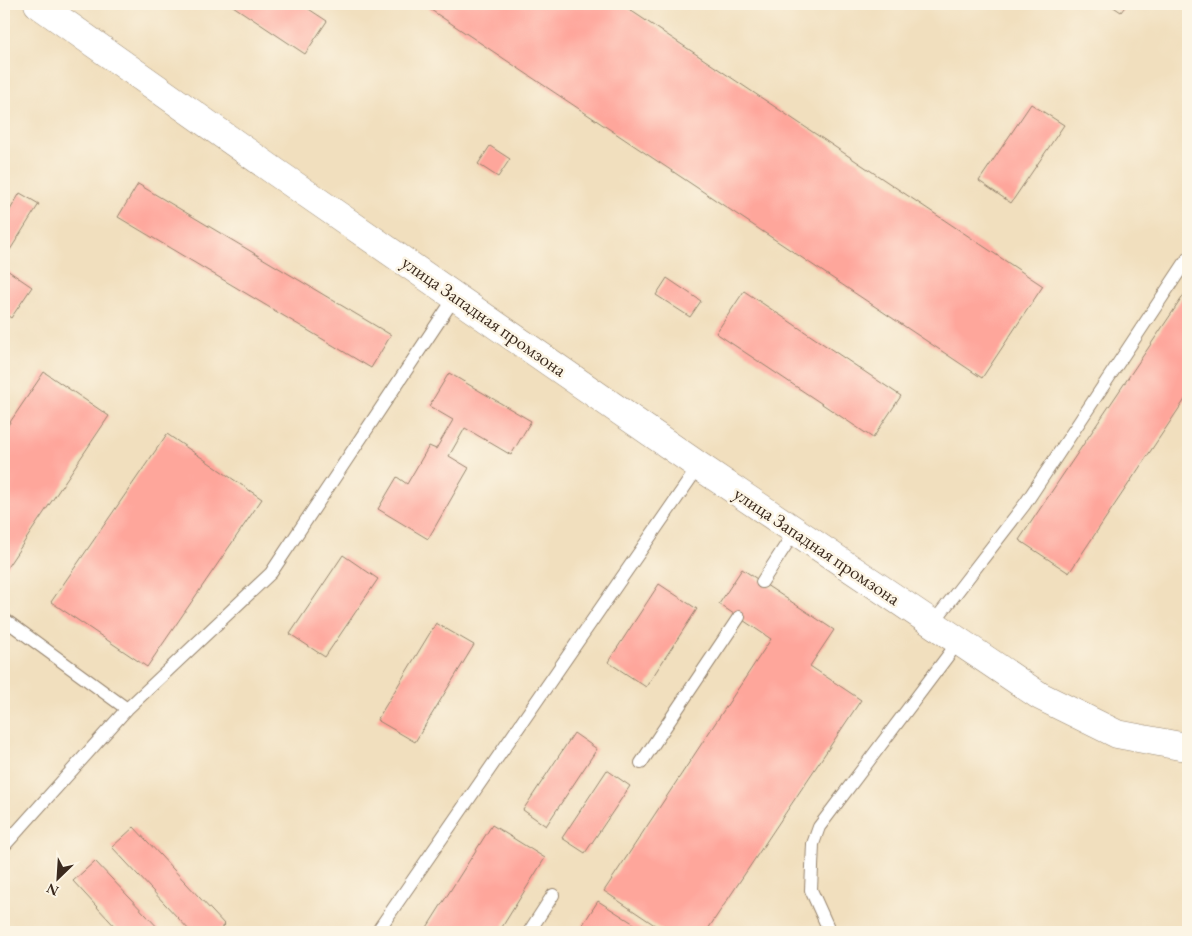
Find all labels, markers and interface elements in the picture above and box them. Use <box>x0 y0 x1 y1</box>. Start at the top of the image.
street label: улица Западная промзона <box>397 250 572 383</box>
street label: улица Западная промзона <box>729 481 905 611</box>
north arrow <box>32 854 82 904</box>
text: N <box>43 879 61 900</box>

